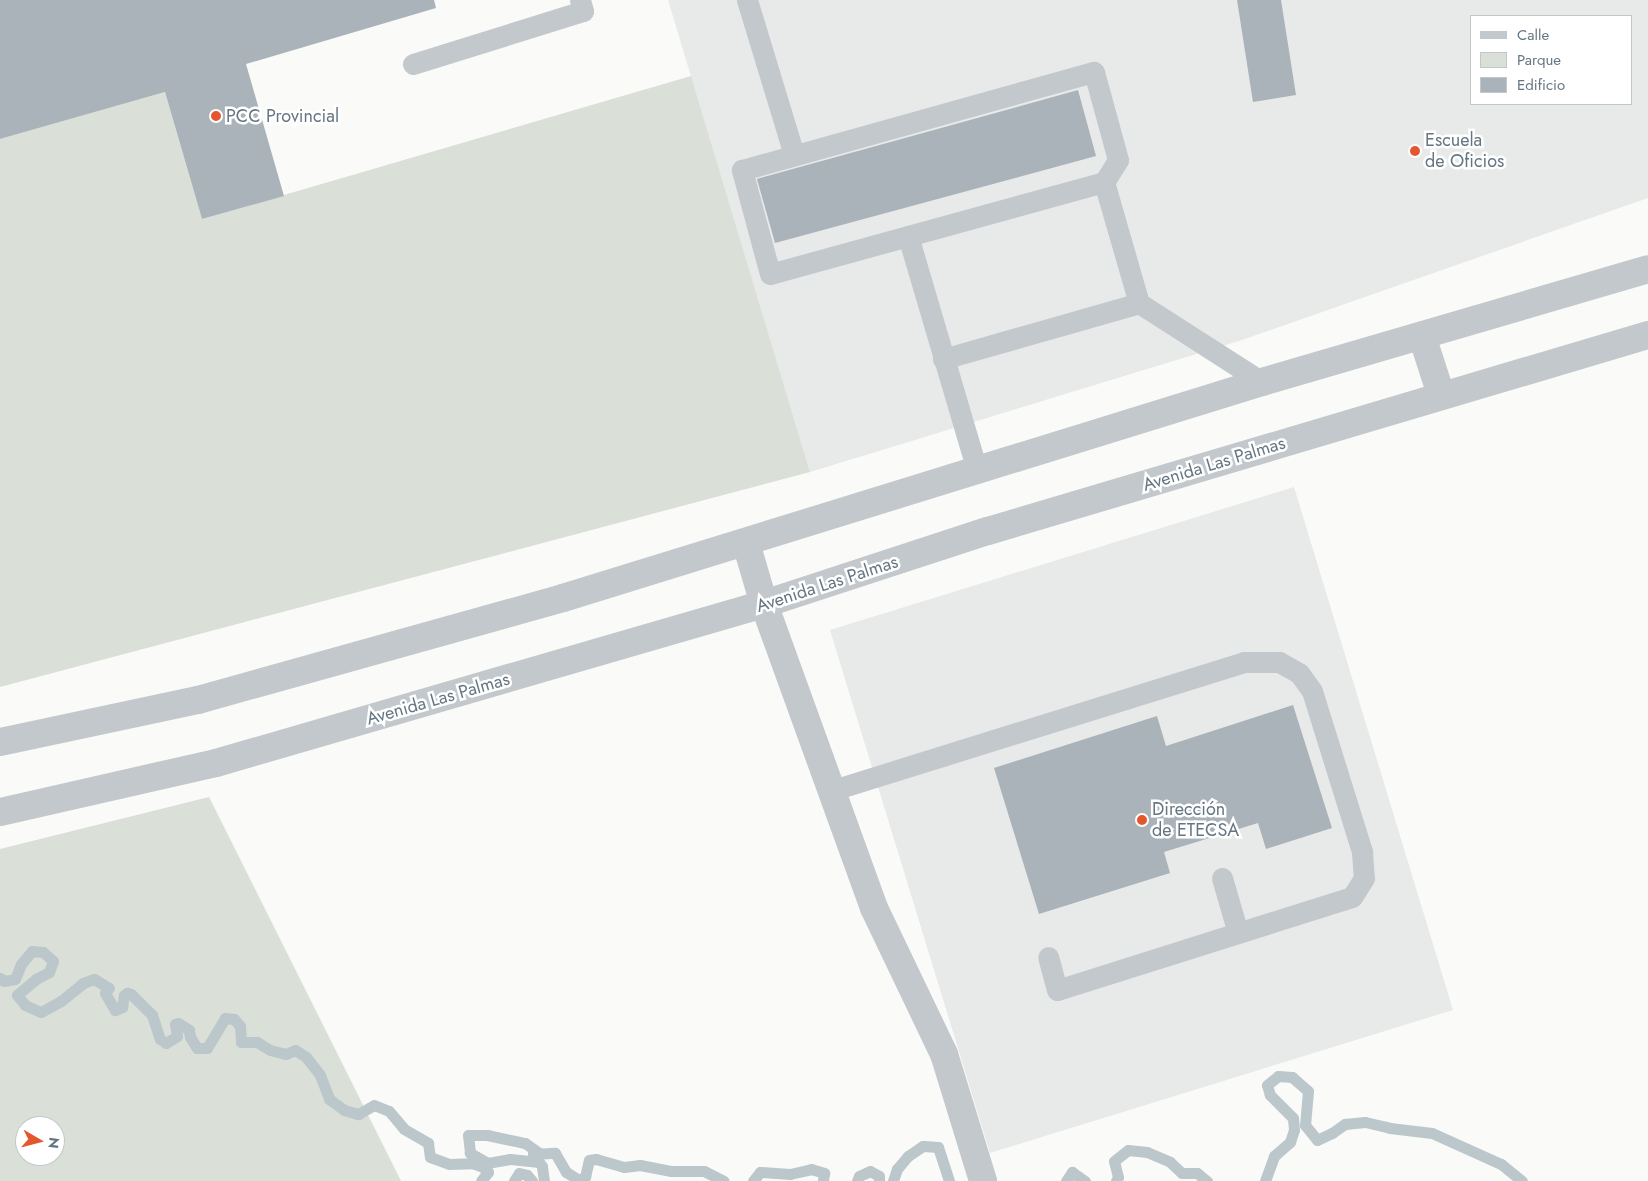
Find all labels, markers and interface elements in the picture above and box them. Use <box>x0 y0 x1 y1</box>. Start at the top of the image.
legend <box>1470 15 1633 105</box>
text: Calle <box>1517 24 1549 46</box>
text: Parque <box>1517 49 1561 71</box>
text: Edificio <box>1517 74 1565 96</box>
place label: PCC Provincial <box>226 105 339 127</box>
marker: PCC Provincial <box>210 110 222 122</box>
place label: Escuela de Oficios <box>1425 130 1504 172</box>
marker: Escuela de Oficios <box>1409 145 1421 157</box>
street label: Avenida Las Palmas <box>1140 432 1288 496</box>
street label: Avenida Las Palmas <box>753 551 901 617</box>
street label: Avenida Las Palmas <box>364 668 512 730</box>
place label: Dirección de ETECSA <box>1152 799 1239 842</box>
marker: Dirección de ETECSA <box>1136 814 1148 826</box>
north arrow <box>15 1116 65 1166</box>
text: N <box>43 1136 65 1150</box>

